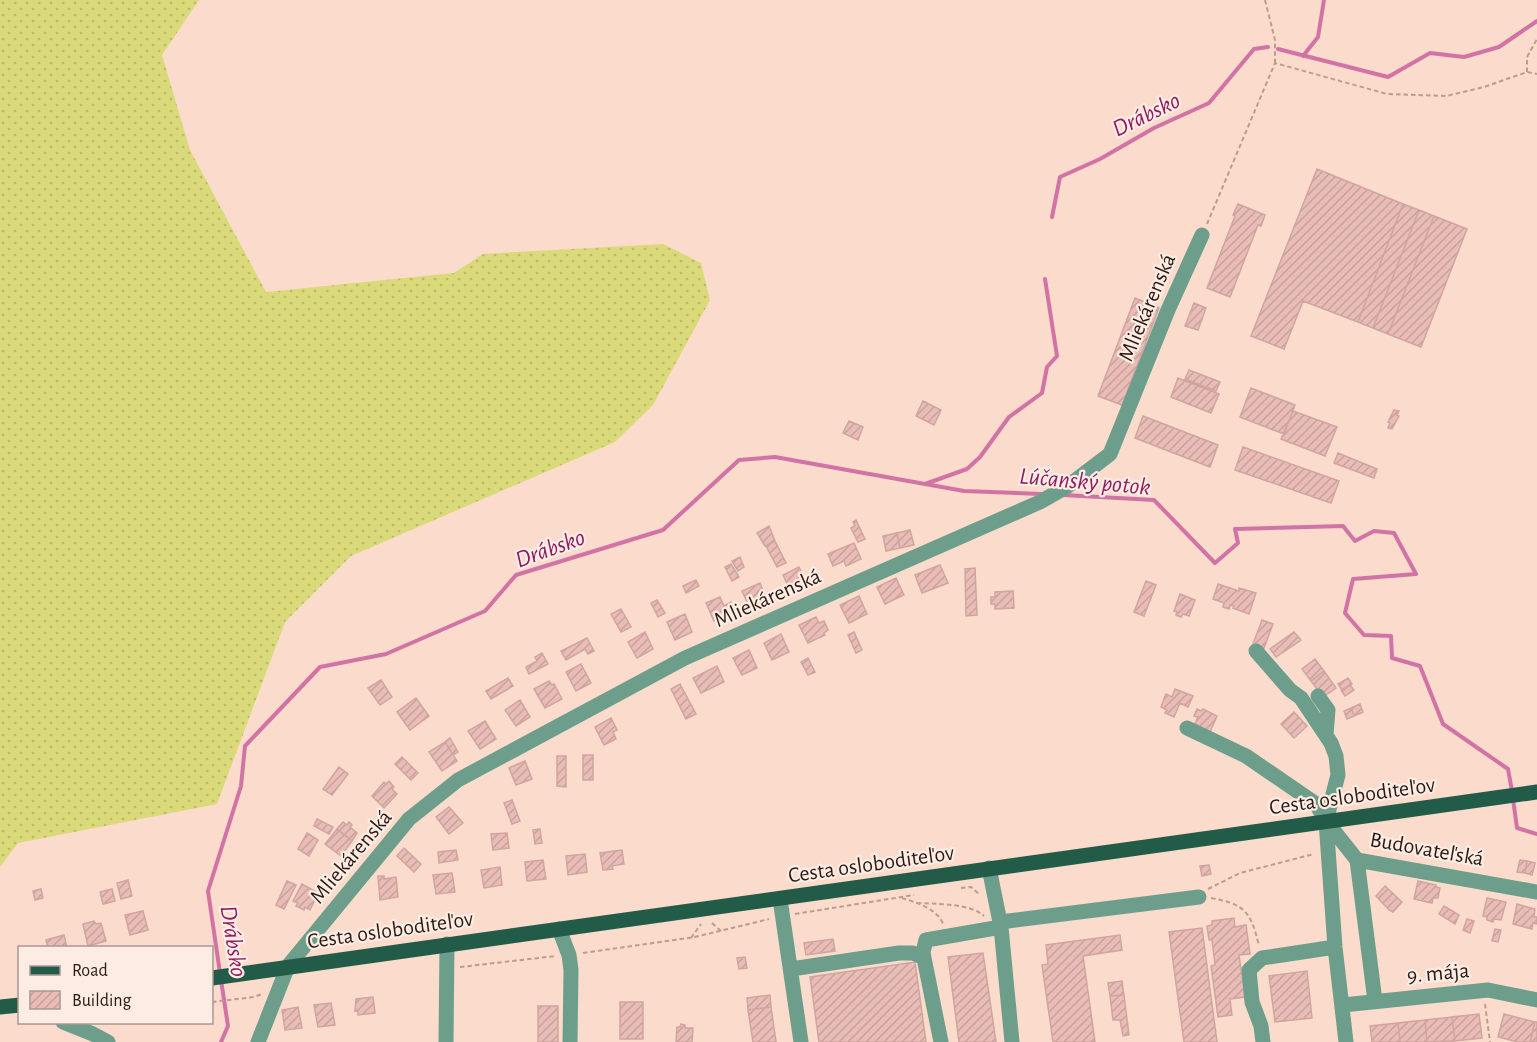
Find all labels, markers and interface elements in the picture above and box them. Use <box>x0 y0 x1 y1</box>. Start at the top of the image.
water label: Drábsko <box>1109 88 1184 141</box>
street label: Mliekárenská <box>1114 250 1179 364</box>
water label: Lúčanský potok <box>1018 464 1152 500</box>
water label: Drábsko <box>512 525 588 573</box>
street label: Mliekárenská <box>711 565 824 631</box>
street label: Cesta osloboditeľov <box>1268 773 1437 819</box>
street label: Mliekárenská <box>306 806 396 907</box>
street label: Budovateľská <box>1368 828 1485 870</box>
street label: Cesta osloboditeľov <box>787 841 956 887</box>
water label: Drábsko <box>216 904 251 979</box>
street label: Cesta osloboditeľov <box>306 907 475 953</box>
legend <box>18 946 213 1024</box>
street label: 9. mája <box>1406 959 1470 987</box>
text: Road <box>72 962 108 980</box>
text: Building <box>72 992 132 1010</box>

